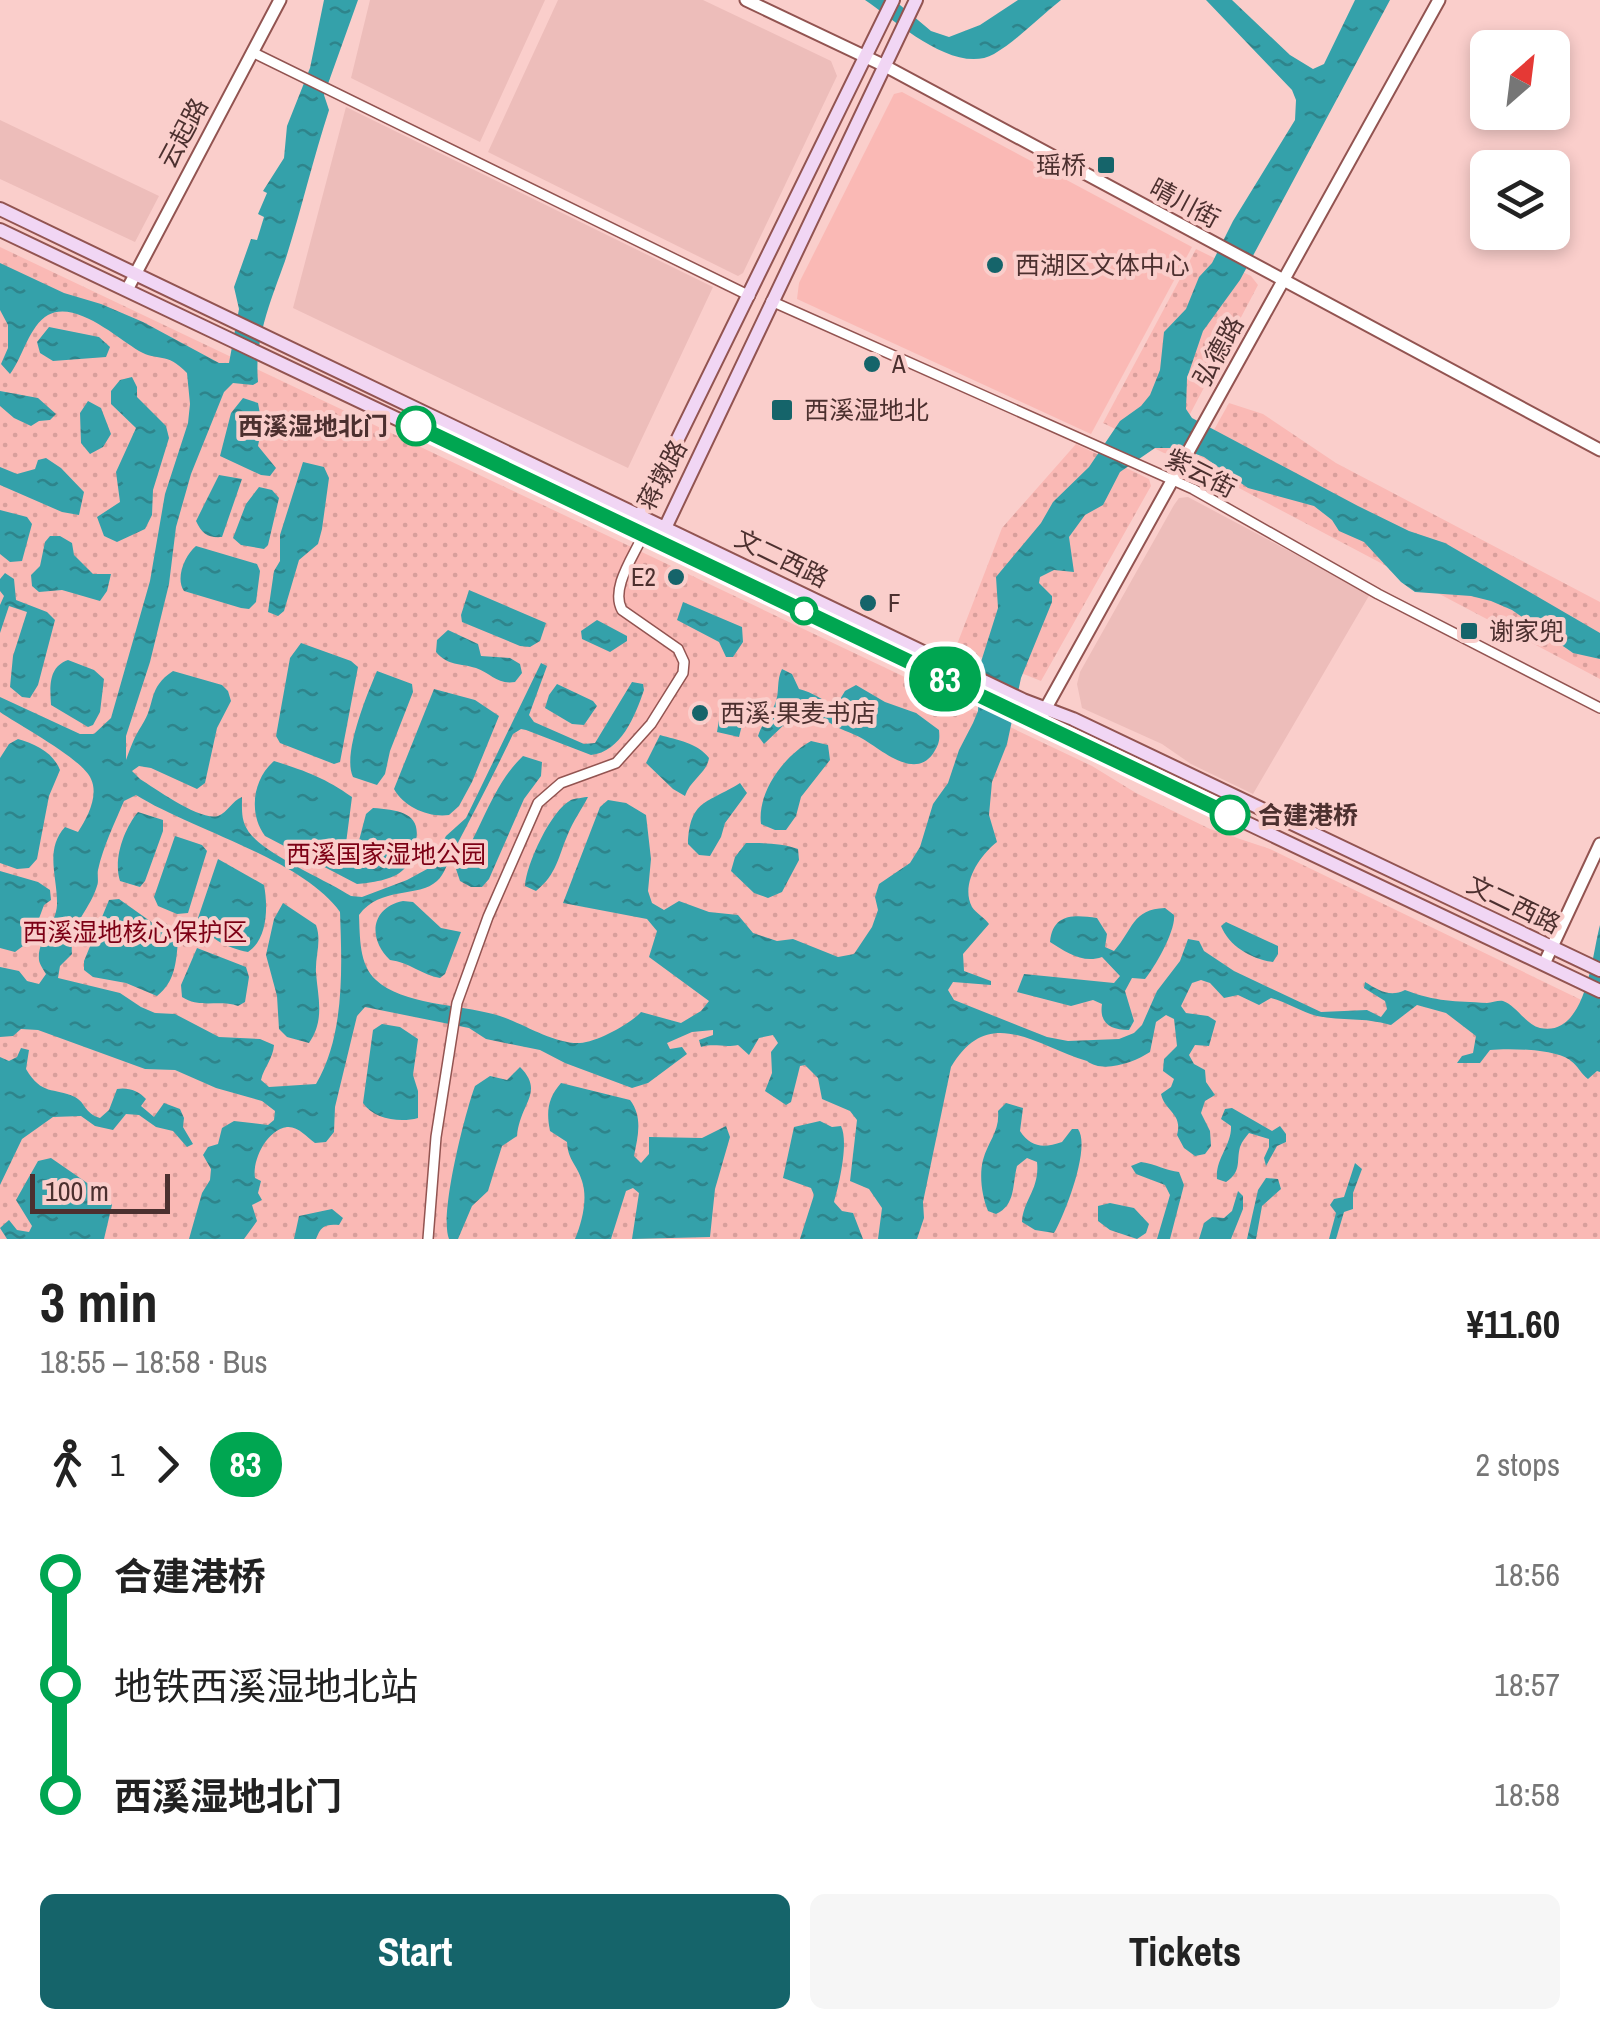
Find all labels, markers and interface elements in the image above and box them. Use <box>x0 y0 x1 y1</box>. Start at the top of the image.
north arrow <box>1470 30 1570 130</box>
map controls <box>1470 30 1570 250</box>
street label: 云起路 <box>150 92 216 174</box>
place label: 瑶桥 <box>1036 148 1086 182</box>
button: layers <box>1470 150 1570 250</box>
marker: 瑶桥 <box>1095 154 1117 176</box>
street label: 晴川街 <box>1144 170 1226 236</box>
place label: 西湖区文体中心 <box>1015 248 1190 282</box>
marker: 西湖区文体中心 <box>984 254 1006 276</box>
street label: 弘德路 <box>1185 310 1251 392</box>
place label: A <box>891 347 906 381</box>
marker: A <box>861 353 883 375</box>
place label: 西溪湿地北 <box>804 393 929 427</box>
marker: 西溪湿地北 <box>769 397 795 423</box>
marker: 西溪湿地北门 <box>397 407 435 445</box>
place label: 西溪湿地北门 <box>238 409 388 443</box>
street label: 蒋墩路 <box>629 434 695 516</box>
street label: 紫云街 <box>1160 441 1242 505</box>
street label: 文二西路 <box>730 521 834 595</box>
place label: E2 <box>631 560 656 594</box>
marker: E2 <box>665 566 687 588</box>
place label: F <box>888 586 901 620</box>
marker: F <box>857 592 879 614</box>
unlabelled marker <box>791 598 817 624</box>
place label: 谢家兜 <box>1489 614 1564 648</box>
marker: 谢家兜 <box>1458 620 1480 642</box>
line badge: 83 <box>900 646 990 712</box>
text: 83 <box>929 656 961 703</box>
place label: 西溪·果麦书店 <box>720 696 876 730</box>
marker: 西溪·果麦书店 <box>689 702 711 724</box>
marker: 合建港桥 <box>1211 796 1249 834</box>
place label: 合建港桥 <box>1258 798 1358 832</box>
park label: 西溪国家湿地公园 <box>286 837 486 871</box>
street label: 文二西路 <box>1462 867 1566 941</box>
park label: 西溪湿地核心保护区 <box>22 915 248 949</box>
scale bar <box>30 1169 170 1214</box>
text: 100 m <box>45 1172 109 1210</box>
text: 3 min <box>40 1265 158 1339</box>
text: ¥11.60 <box>1466 1299 1560 1350</box>
text: 18:55 – 18:58 · Bus <box>40 1340 268 1383</box>
icon: walk <box>40 1437 95 1492</box>
icon: forward <box>140 1437 195 1492</box>
text: 83 <box>230 1441 262 1488</box>
text: 1 <box>110 1443 125 1486</box>
text: 2 stops <box>1475 1443 1560 1486</box>
text: 合建港桥 <box>114 1551 266 1602</box>
text: 18:56 <box>1494 1553 1560 1596</box>
text: 地铁西溪湿地北站 <box>114 1661 418 1712</box>
text: 18:57 <box>1494 1663 1560 1706</box>
text: 西溪湿地北门 <box>114 1771 342 1822</box>
text: 18:58 <box>1494 1773 1560 1816</box>
button: Start <box>40 1894 790 2009</box>
button: Tickets <box>810 1894 1560 2009</box>

